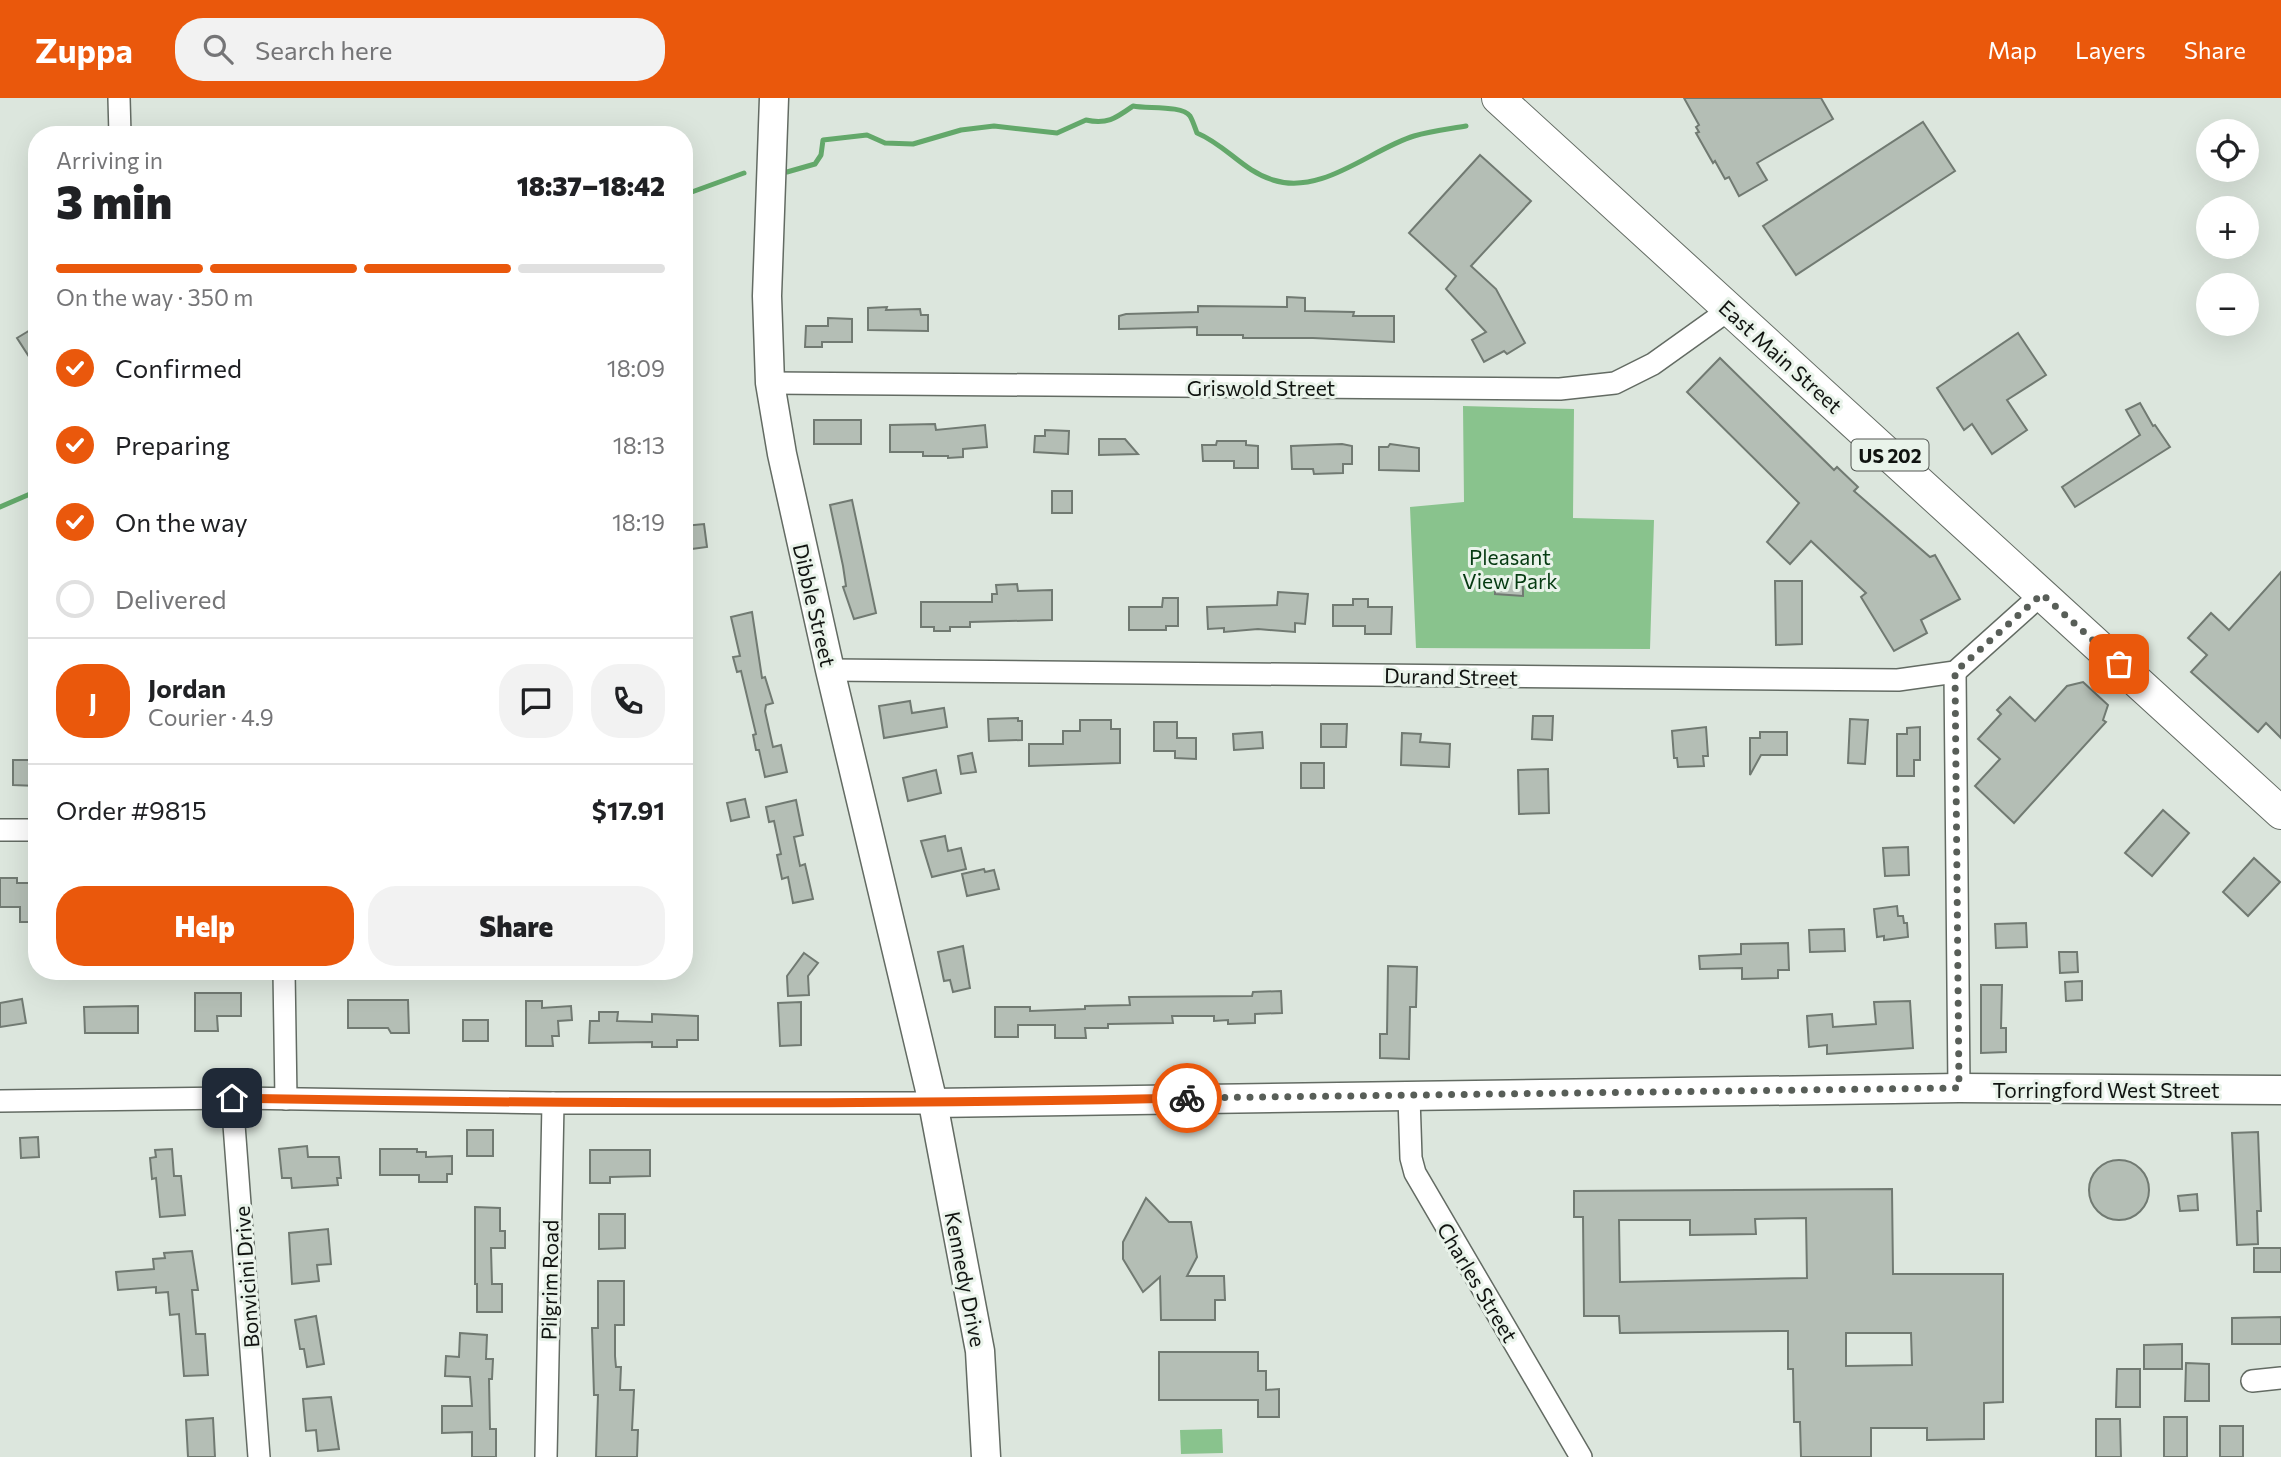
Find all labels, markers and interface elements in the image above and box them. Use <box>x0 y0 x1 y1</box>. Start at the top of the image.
search box <box>175 18 665 81</box>
text: Zuppa <box>35 29 133 70</box>
icon: search <box>199 30 237 68</box>
text: Search here <box>255 34 392 65</box>
text: Map <box>1988 35 2037 64</box>
text: Layers <box>2075 35 2146 64</box>
text: Share <box>2184 35 2246 64</box>
map controls <box>2196 119 2259 336</box>
button: locate <box>2196 119 2259 182</box>
text: Arriving in <box>56 146 163 174</box>
text: 18:37–18:42 <box>517 170 665 201</box>
text: 3 min <box>56 172 172 228</box>
button: + <box>2196 196 2259 259</box>
button: − <box>2196 273 2259 336</box>
text: On the way · 350 m <box>56 283 253 311</box>
street label: East Main Street <box>1714 294 1848 418</box>
icon: check <box>56 349 94 387</box>
text: Confirmed <box>115 352 242 383</box>
text: 18:09 <box>607 354 665 382</box>
street label: Griswold Street <box>1187 375 1335 400</box>
icon: check <box>56 426 94 464</box>
text: Preparing <box>115 429 230 460</box>
text: 18:13 <box>613 431 665 459</box>
road number: US 202 <box>1852 440 1928 470</box>
icon: check <box>56 503 94 541</box>
text: On the way <box>115 506 248 537</box>
text: 18:19 <box>612 508 665 536</box>
street label: Dibble Street <box>789 541 841 669</box>
park label: Pleasant View Park <box>1462 544 1558 593</box>
text: Delivered <box>115 583 226 614</box>
pin <box>2089 634 2149 694</box>
icon: bag <box>2100 645 2138 683</box>
street label: Durand Street <box>1384 662 1518 690</box>
button: chat <box>499 664 573 738</box>
button: phone <box>591 664 665 738</box>
text: Jordan <box>148 672 226 703</box>
text: J <box>89 686 97 717</box>
text: Courier · 4.9 <box>148 703 274 731</box>
text: Order #9815 <box>56 794 207 825</box>
text: $17.91 <box>592 794 665 825</box>
button: Help <box>56 886 354 966</box>
button: Share <box>368 886 665 966</box>
courier <box>1152 1063 1222 1133</box>
pin <box>202 1068 262 1128</box>
street label: Torringford West Street <box>1993 1077 2220 1102</box>
icon: home <box>213 1079 251 1117</box>
icon: bike <box>1168 1079 1206 1117</box>
street label: Bonvicini Drive <box>229 1205 263 1349</box>
street label: Kennedy Drive <box>941 1209 991 1349</box>
street label: Charles Street <box>1432 1218 1524 1346</box>
street label: Pilgrim Road <box>535 1220 563 1340</box>

